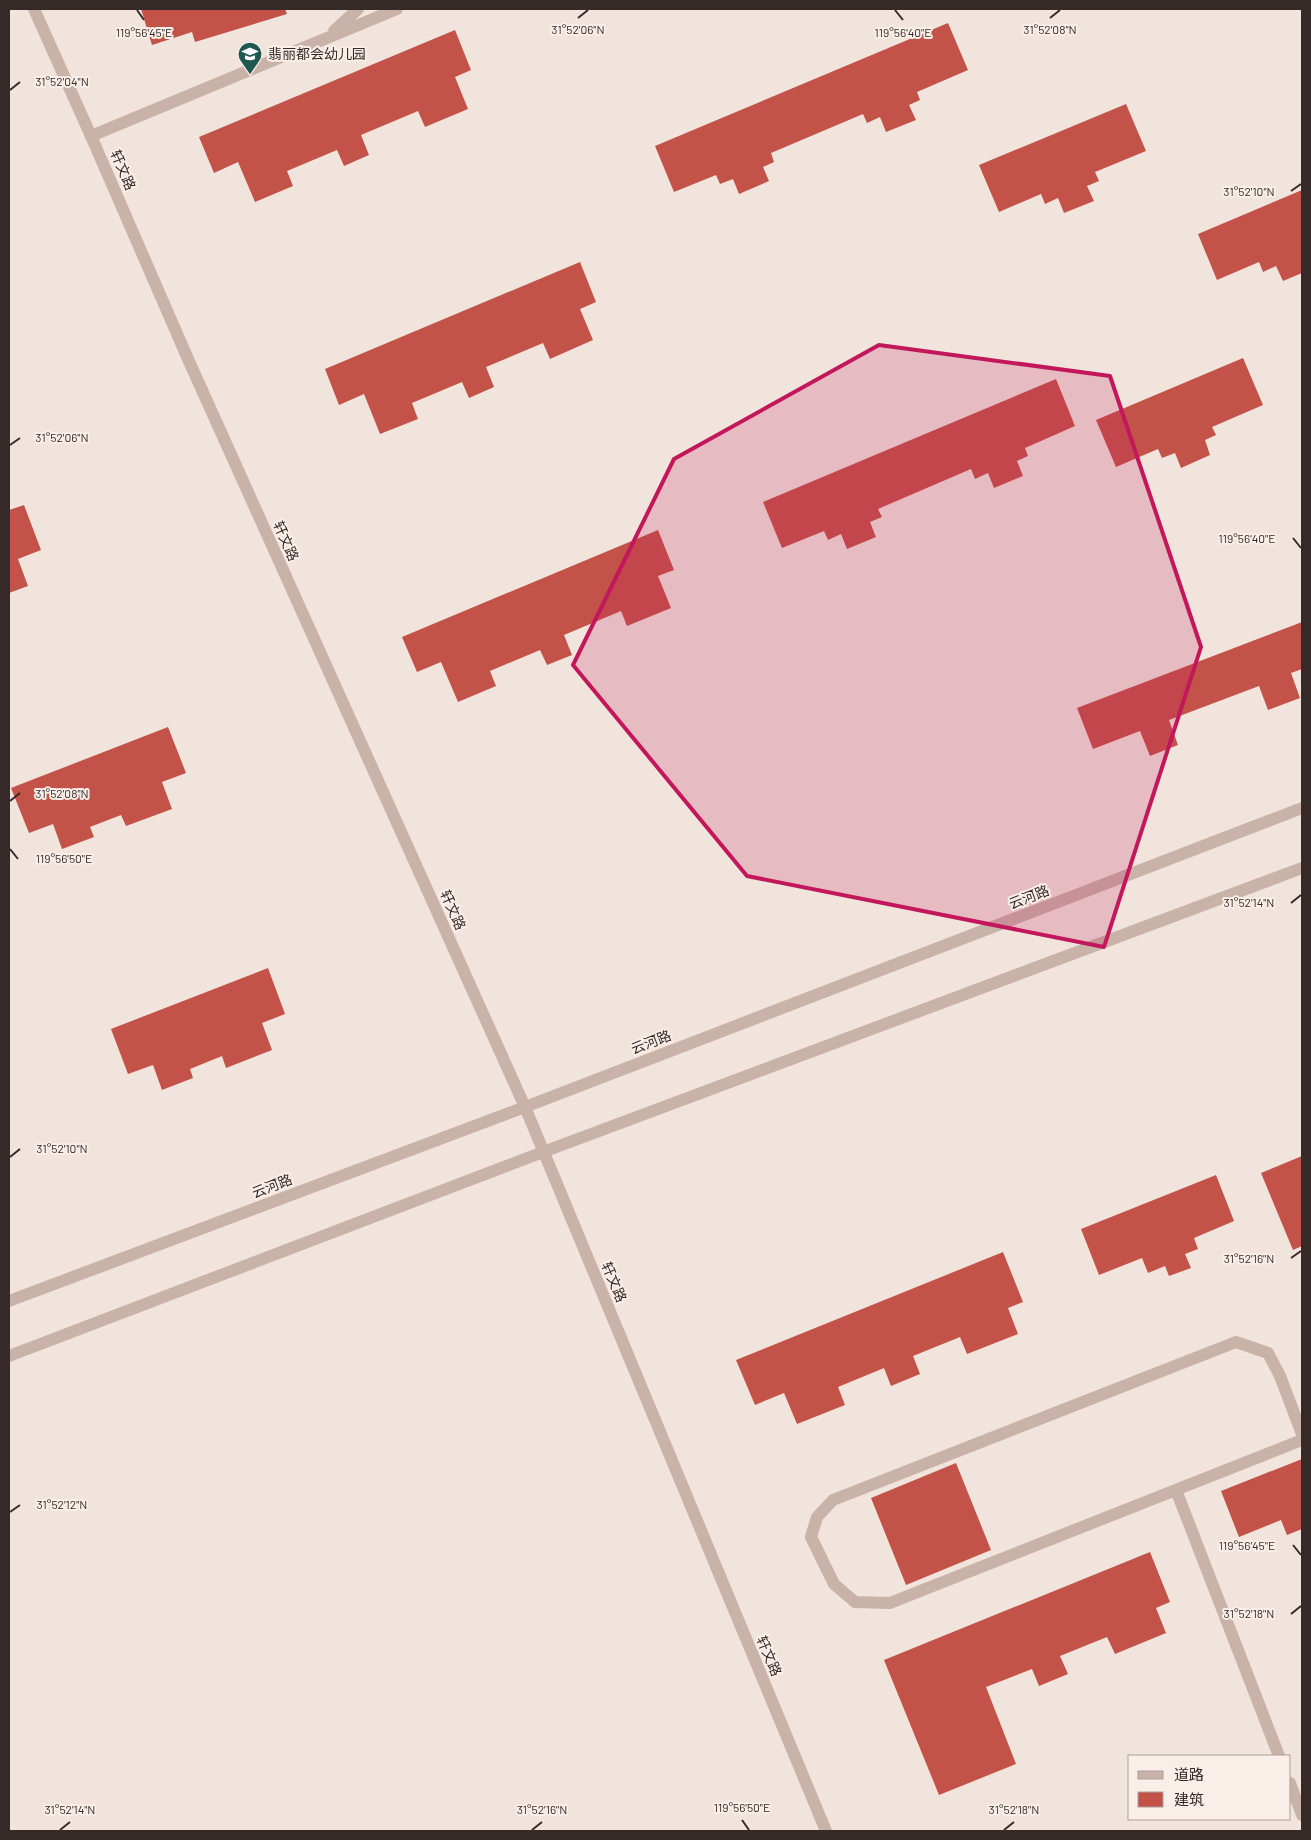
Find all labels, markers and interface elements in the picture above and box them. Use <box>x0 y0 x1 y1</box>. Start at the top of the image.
text: 31°52'06"N <box>551 22 605 36</box>
text: 31°52'08"N <box>1023 22 1077 36</box>
text: 119°56'45"E <box>116 25 172 39</box>
text: 119°56'40"E <box>875 25 931 39</box>
school or university icon: 翡丽都会幼儿园 <box>237 41 263 75</box>
place label: 翡丽都会幼儿园 <box>268 45 366 62</box>
text: 31°52'04"N <box>35 74 89 88</box>
street label: 轩文路 <box>107 147 139 192</box>
text: 31°52'10"N <box>1223 184 1275 198</box>
text: 31°52'06"N <box>35 430 89 444</box>
street label: 轩文路 <box>270 518 303 563</box>
text: 119°56'40"E <box>1219 531 1275 545</box>
text: 31°52'08"N <box>35 786 89 800</box>
text: 119°56'50"E <box>36 851 92 865</box>
street label: 云河路 <box>1006 881 1051 912</box>
street label: 轩文路 <box>437 887 470 932</box>
text: 31°52'14"N <box>1224 895 1274 909</box>
street label: 云河路 <box>628 1026 673 1057</box>
text: 31°52'10"N <box>36 1141 88 1155</box>
street label: 云河路 <box>249 1170 294 1201</box>
text: 31°52'16"N <box>1224 1251 1274 1265</box>
street label: 轩文路 <box>598 1259 630 1304</box>
text: 31°52'12"N <box>37 1497 87 1511</box>
text: 119°56'45"E <box>1219 1538 1275 1552</box>
text: 31°52'18"N <box>1224 1606 1274 1620</box>
street label: 轩文路 <box>753 1633 785 1678</box>
legend <box>1128 1755 1291 1820</box>
text: 道路 <box>1174 1765 1204 1783</box>
text: 建筑 <box>1174 1790 1204 1808</box>
text: 119°56'50"E <box>714 1800 770 1814</box>
text: 31°52'14"N <box>45 1802 95 1816</box>
text: 31°52'16"N <box>517 1802 567 1816</box>
text: 31°52'18"N <box>989 1802 1039 1816</box>

